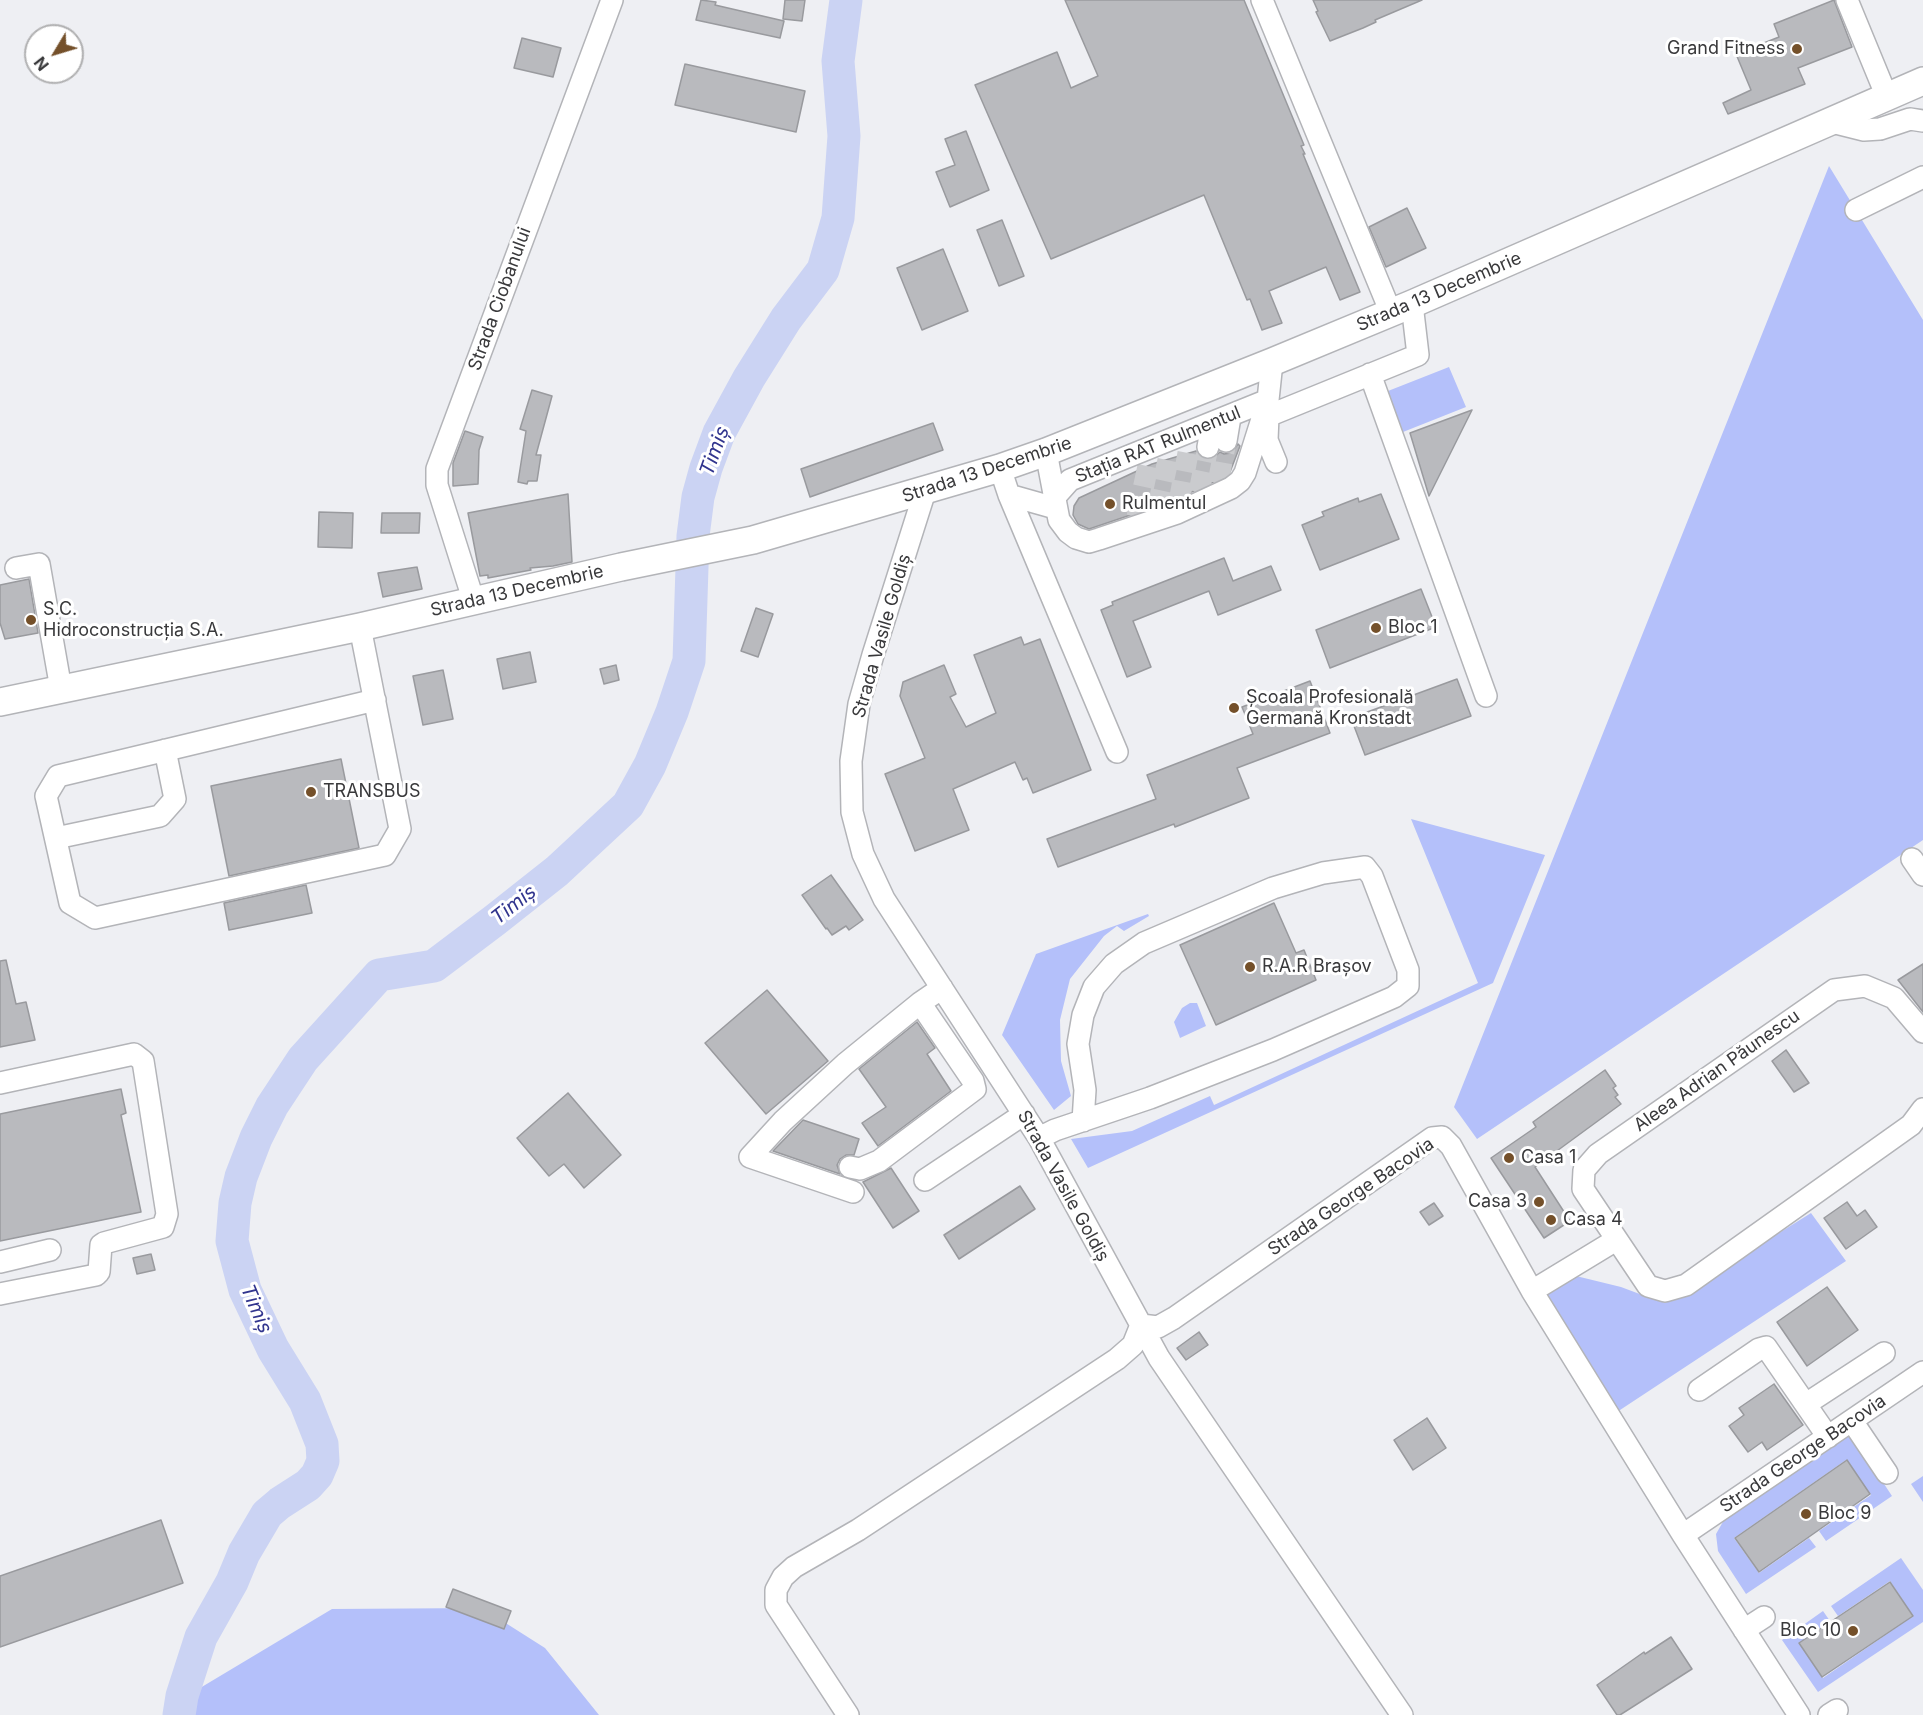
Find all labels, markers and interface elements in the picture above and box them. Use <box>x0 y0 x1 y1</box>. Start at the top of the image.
north arrow <box>24 24 84 84</box>
place label: Grand Fitness <box>1667 38 1785 60</box>
marker: Grand Fitness <box>1790 42 1804 56</box>
text: N <box>30 53 53 75</box>
street label: Strada Ciobanului <box>464 224 536 374</box>
street label: Strada 13 Decembrie <box>1353 247 1525 337</box>
street label: Stația RAT Rulmentul <box>1072 402 1244 488</box>
water label: Timiș <box>695 423 735 479</box>
street label: Strada 13 Decembrie <box>900 432 1074 508</box>
place label: Rulmentul <box>1122 493 1206 515</box>
marker: Rulmentul <box>1103 497 1117 511</box>
street label: Strada Vasile Goldiș <box>848 552 916 720</box>
street label: Strada 13 Decembrie <box>428 561 606 621</box>
place label: S.C. Hidroconstrucția S.A. <box>43 599 224 642</box>
marker: S.C. Hidroconstrucția S.A. <box>24 613 38 627</box>
place label: Bloc 1 <box>1388 617 1438 639</box>
marker: Bloc 1 <box>1369 621 1383 635</box>
place label: Școala Profesională Germană Kronstadt <box>1246 687 1414 730</box>
marker: Școala Profesională Germană Kronstadt <box>1227 701 1241 715</box>
place label: TRANSBUS <box>323 781 420 803</box>
marker: TRANSBUS <box>304 785 318 799</box>
water label: Timiș <box>487 880 541 930</box>
place label: R.A.R Brașov <box>1262 956 1372 978</box>
marker: R.A.R Brașov <box>1243 960 1257 974</box>
street label: Aleea Adrian Păunescu <box>1630 1005 1804 1137</box>
street label: Strada Vasile Goldiș <box>1012 1107 1114 1265</box>
street label: Strada George Bacovia <box>1264 1133 1438 1261</box>
place label: Casa 1 <box>1521 1147 1576 1169</box>
marker: Casa 1 <box>1502 1151 1516 1165</box>
place label: Casa 3 <box>1468 1191 1527 1213</box>
marker: Casa 3 <box>1532 1195 1546 1209</box>
place label: Casa 4 <box>1563 1209 1623 1231</box>
marker: Casa 4 <box>1544 1213 1558 1227</box>
water label: Timiș <box>235 1281 277 1337</box>
street label: Strada George Bacovia <box>1716 1390 1890 1518</box>
place label: Bloc 9 <box>1818 1503 1871 1525</box>
marker: Bloc 9 <box>1799 1507 1813 1521</box>
place label: Bloc 10 <box>1780 1620 1841 1642</box>
marker: Bloc 10 <box>1846 1624 1860 1638</box>

